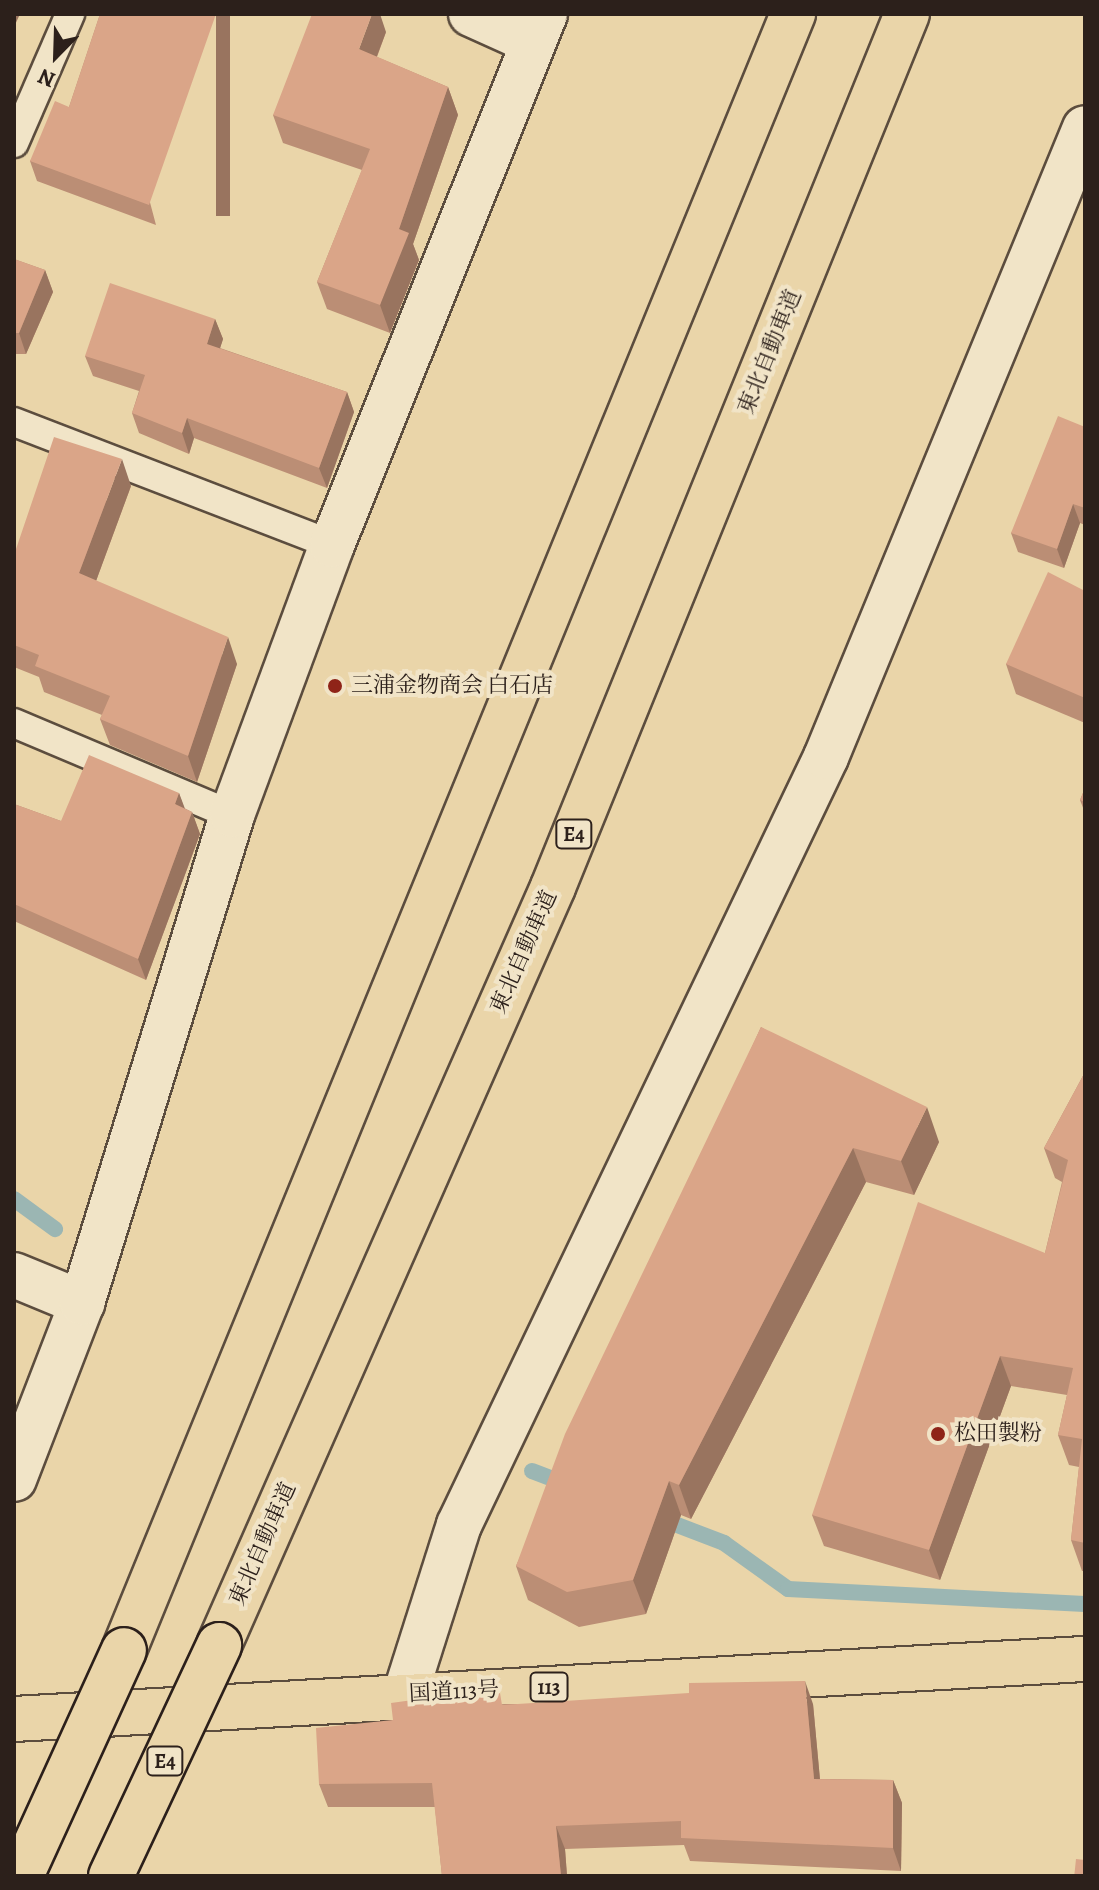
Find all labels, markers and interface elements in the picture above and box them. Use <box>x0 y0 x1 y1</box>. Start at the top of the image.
north arrow <box>16 16 96 96</box>
text: N <box>33 61 60 95</box>
street label: 東北自動車道 <box>733 286 807 418</box>
place label: 三浦金物商会 白石店 <box>351 673 553 699</box>
marker: 三浦金物商会 白石店 <box>326 677 344 695</box>
road number: E4 <box>554 818 594 850</box>
street label: 東北自動車道 <box>485 886 563 1018</box>
place label: 松田製粉 <box>954 1421 1042 1447</box>
marker: 松田製粉 <box>929 1425 947 1443</box>
street label: 東北自動車道 <box>224 1478 302 1610</box>
road number: 113 <box>529 1671 569 1703</box>
street label: 国道113号 <box>408 1676 500 1708</box>
road number: E4 <box>145 1745 185 1777</box>

